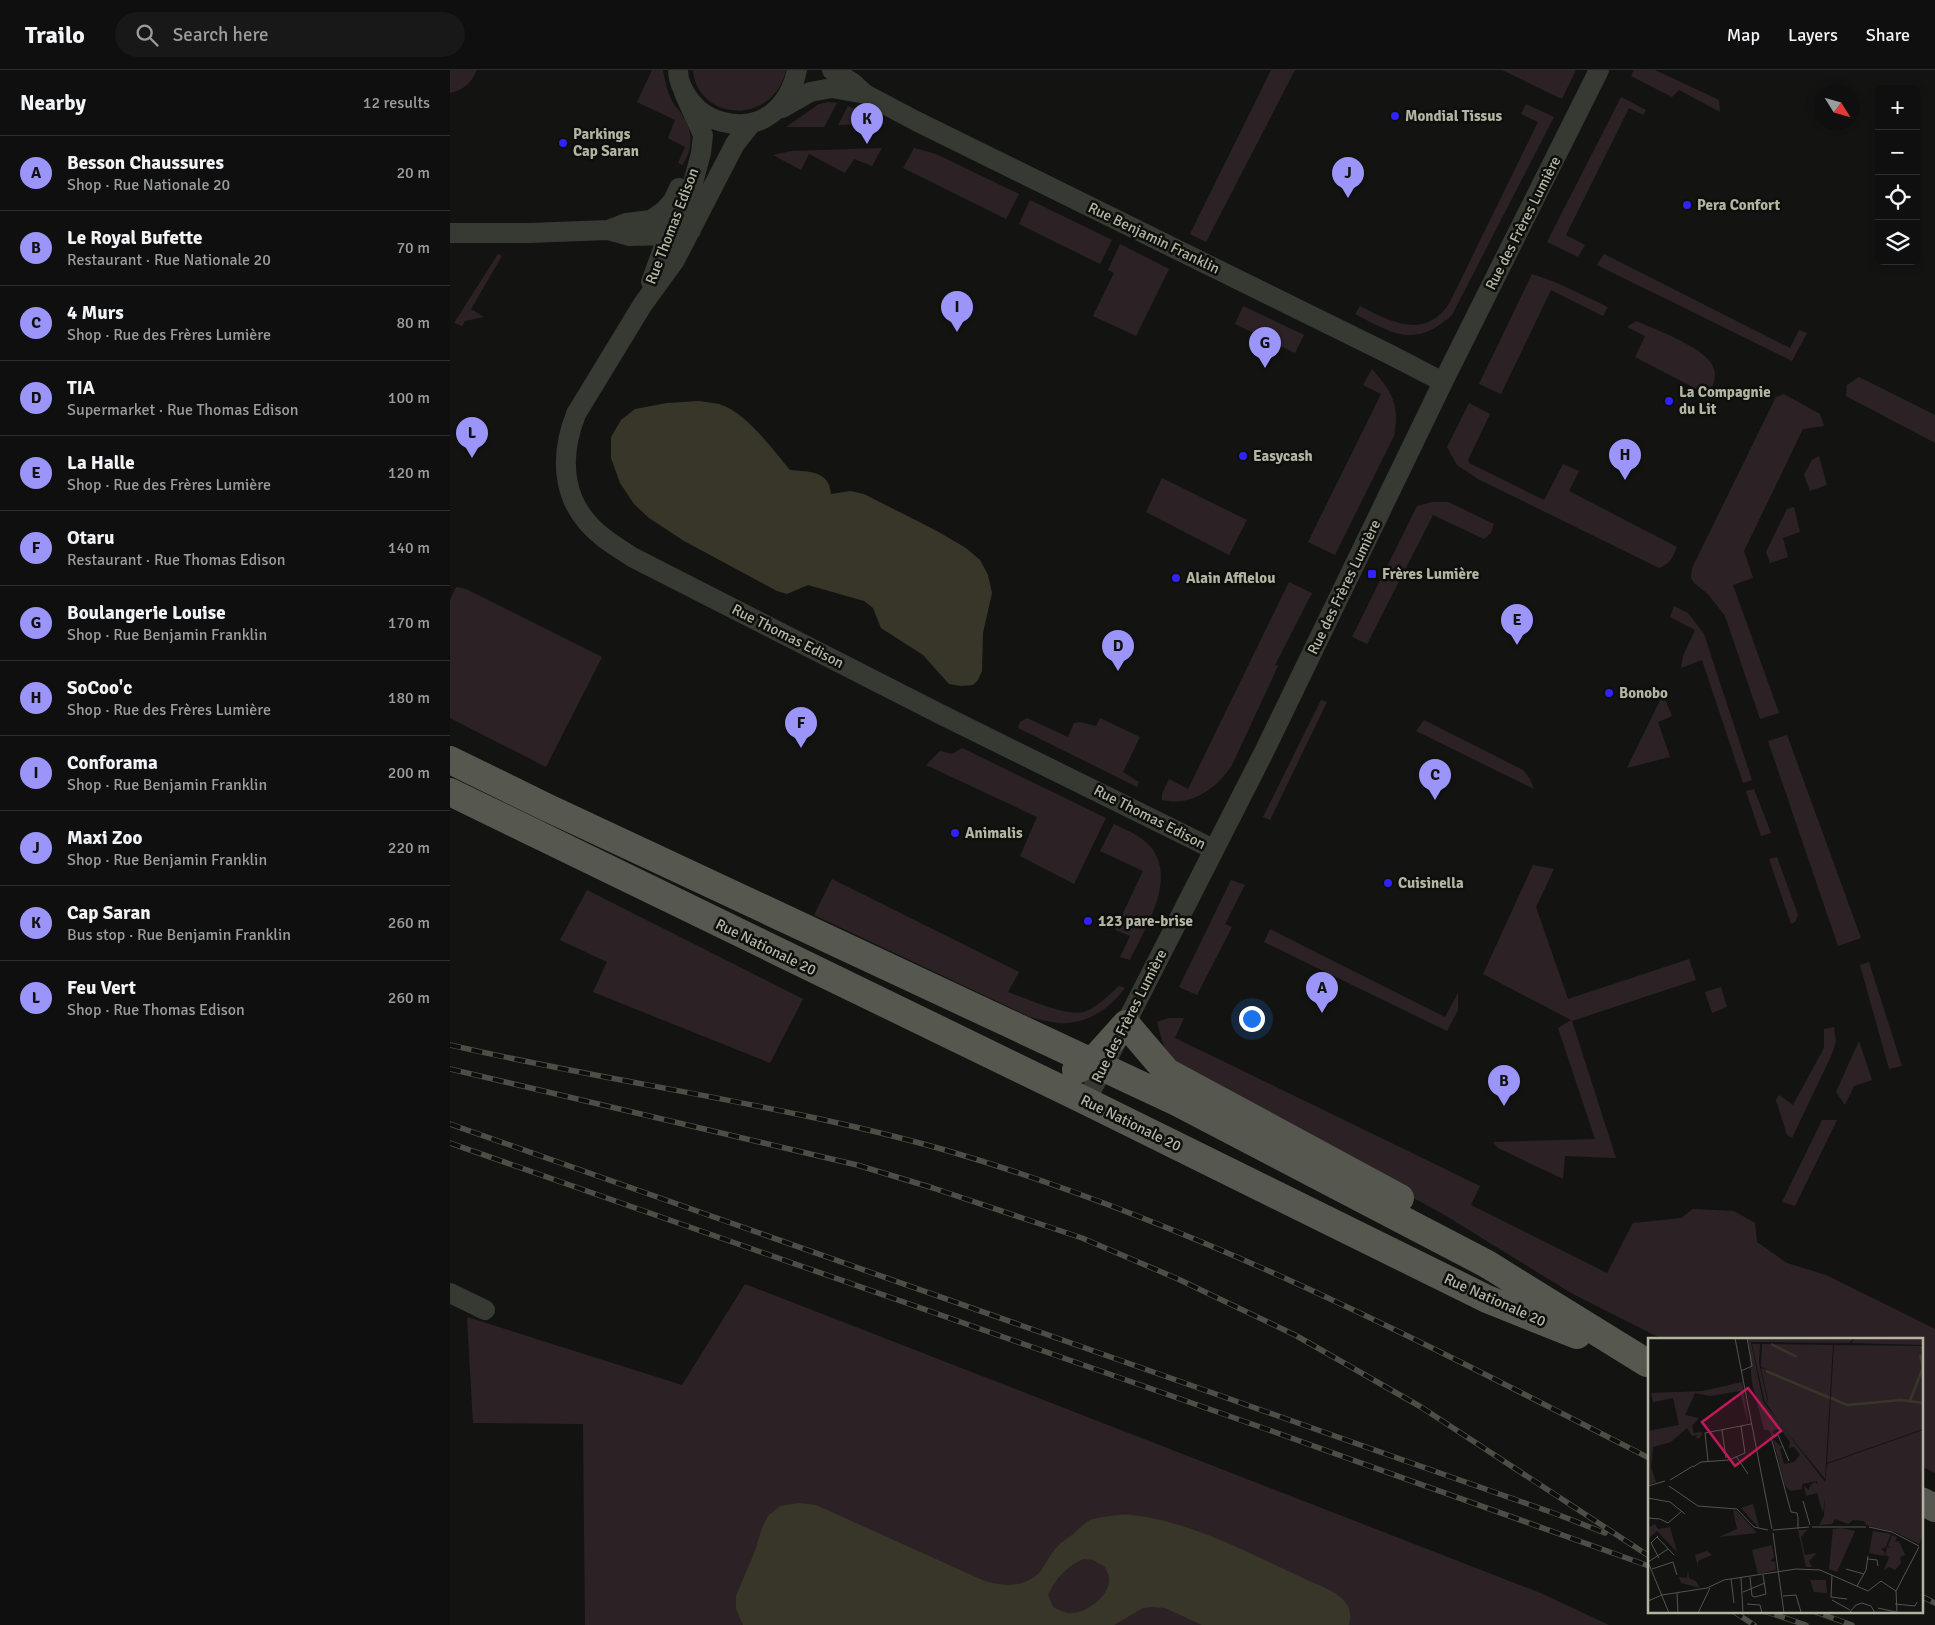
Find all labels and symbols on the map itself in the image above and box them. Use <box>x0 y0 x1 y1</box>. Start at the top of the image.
north arrow <box>1815 85 1860 130</box>
pin: K <box>851 103 883 144</box>
place label: Mondial Tissus <box>1405 107 1502 125</box>
marker: Mondial Tissus <box>1389 110 1401 122</box>
place label: Parkings Cap Saran <box>573 125 639 160</box>
marker: Parkings Cap Saran <box>557 137 569 149</box>
street label: Rue des Frères Lumière <box>1481 153 1565 293</box>
pin: J <box>1332 157 1364 198</box>
street label: Rue Thomas Edison <box>642 165 702 287</box>
place label: Pera Confort <box>1697 196 1781 214</box>
street label: Rue Benjamin Franklin <box>1085 198 1223 278</box>
marker: Pera Confort <box>1681 199 1693 211</box>
pin: I <box>941 291 973 332</box>
pin: G <box>1249 327 1281 368</box>
place label: La Compagnie du Lit <box>1679 383 1771 418</box>
marker: La Compagnie du Lit <box>1663 395 1675 407</box>
pin: L <box>456 417 488 458</box>
pin: H <box>1609 439 1641 480</box>
place label: Easycash <box>1253 447 1313 465</box>
marker: Easycash <box>1237 450 1249 462</box>
street label: Rue des Frères Lumière <box>1304 517 1384 657</box>
place label: Frères Lumière <box>1382 565 1479 583</box>
marker: Frères Lumière <box>1366 568 1378 580</box>
place label: Alain Afflelou <box>1186 569 1275 587</box>
marker: Alain Afflelou <box>1170 572 1182 584</box>
street label: Rue Thomas Edison <box>729 600 847 672</box>
pin: E <box>1501 604 1533 645</box>
pin: D <box>1102 630 1134 671</box>
place label: Bonobo <box>1619 684 1668 702</box>
marker: Bonobo <box>1603 687 1615 699</box>
pin: F <box>785 707 817 748</box>
pin: C <box>1419 759 1451 800</box>
street label: Rue Thomas Edison <box>1091 781 1209 853</box>
place label: Animalis <box>965 824 1023 842</box>
marker: Animalis <box>949 827 961 839</box>
place label: Cuisinella <box>1398 874 1464 892</box>
marker: Cuisinella <box>1382 877 1394 889</box>
place label: 123 pare-brise <box>1098 912 1193 930</box>
street label: Rue Nationale 20 <box>713 915 819 979</box>
marker: 123 pare-brise <box>1082 915 1094 927</box>
street label: Rue des Frères Lumière <box>1087 946 1171 1086</box>
pin: A <box>1306 972 1338 1013</box>
your location <box>1239 1006 1265 1032</box>
pin: B <box>1488 1065 1520 1106</box>
street label: Rue Nationale 20 <box>1078 1091 1184 1155</box>
street label: Rue Nationale 20 <box>1441 1269 1549 1331</box>
inset map <box>1648 1338 1922 1612</box>

